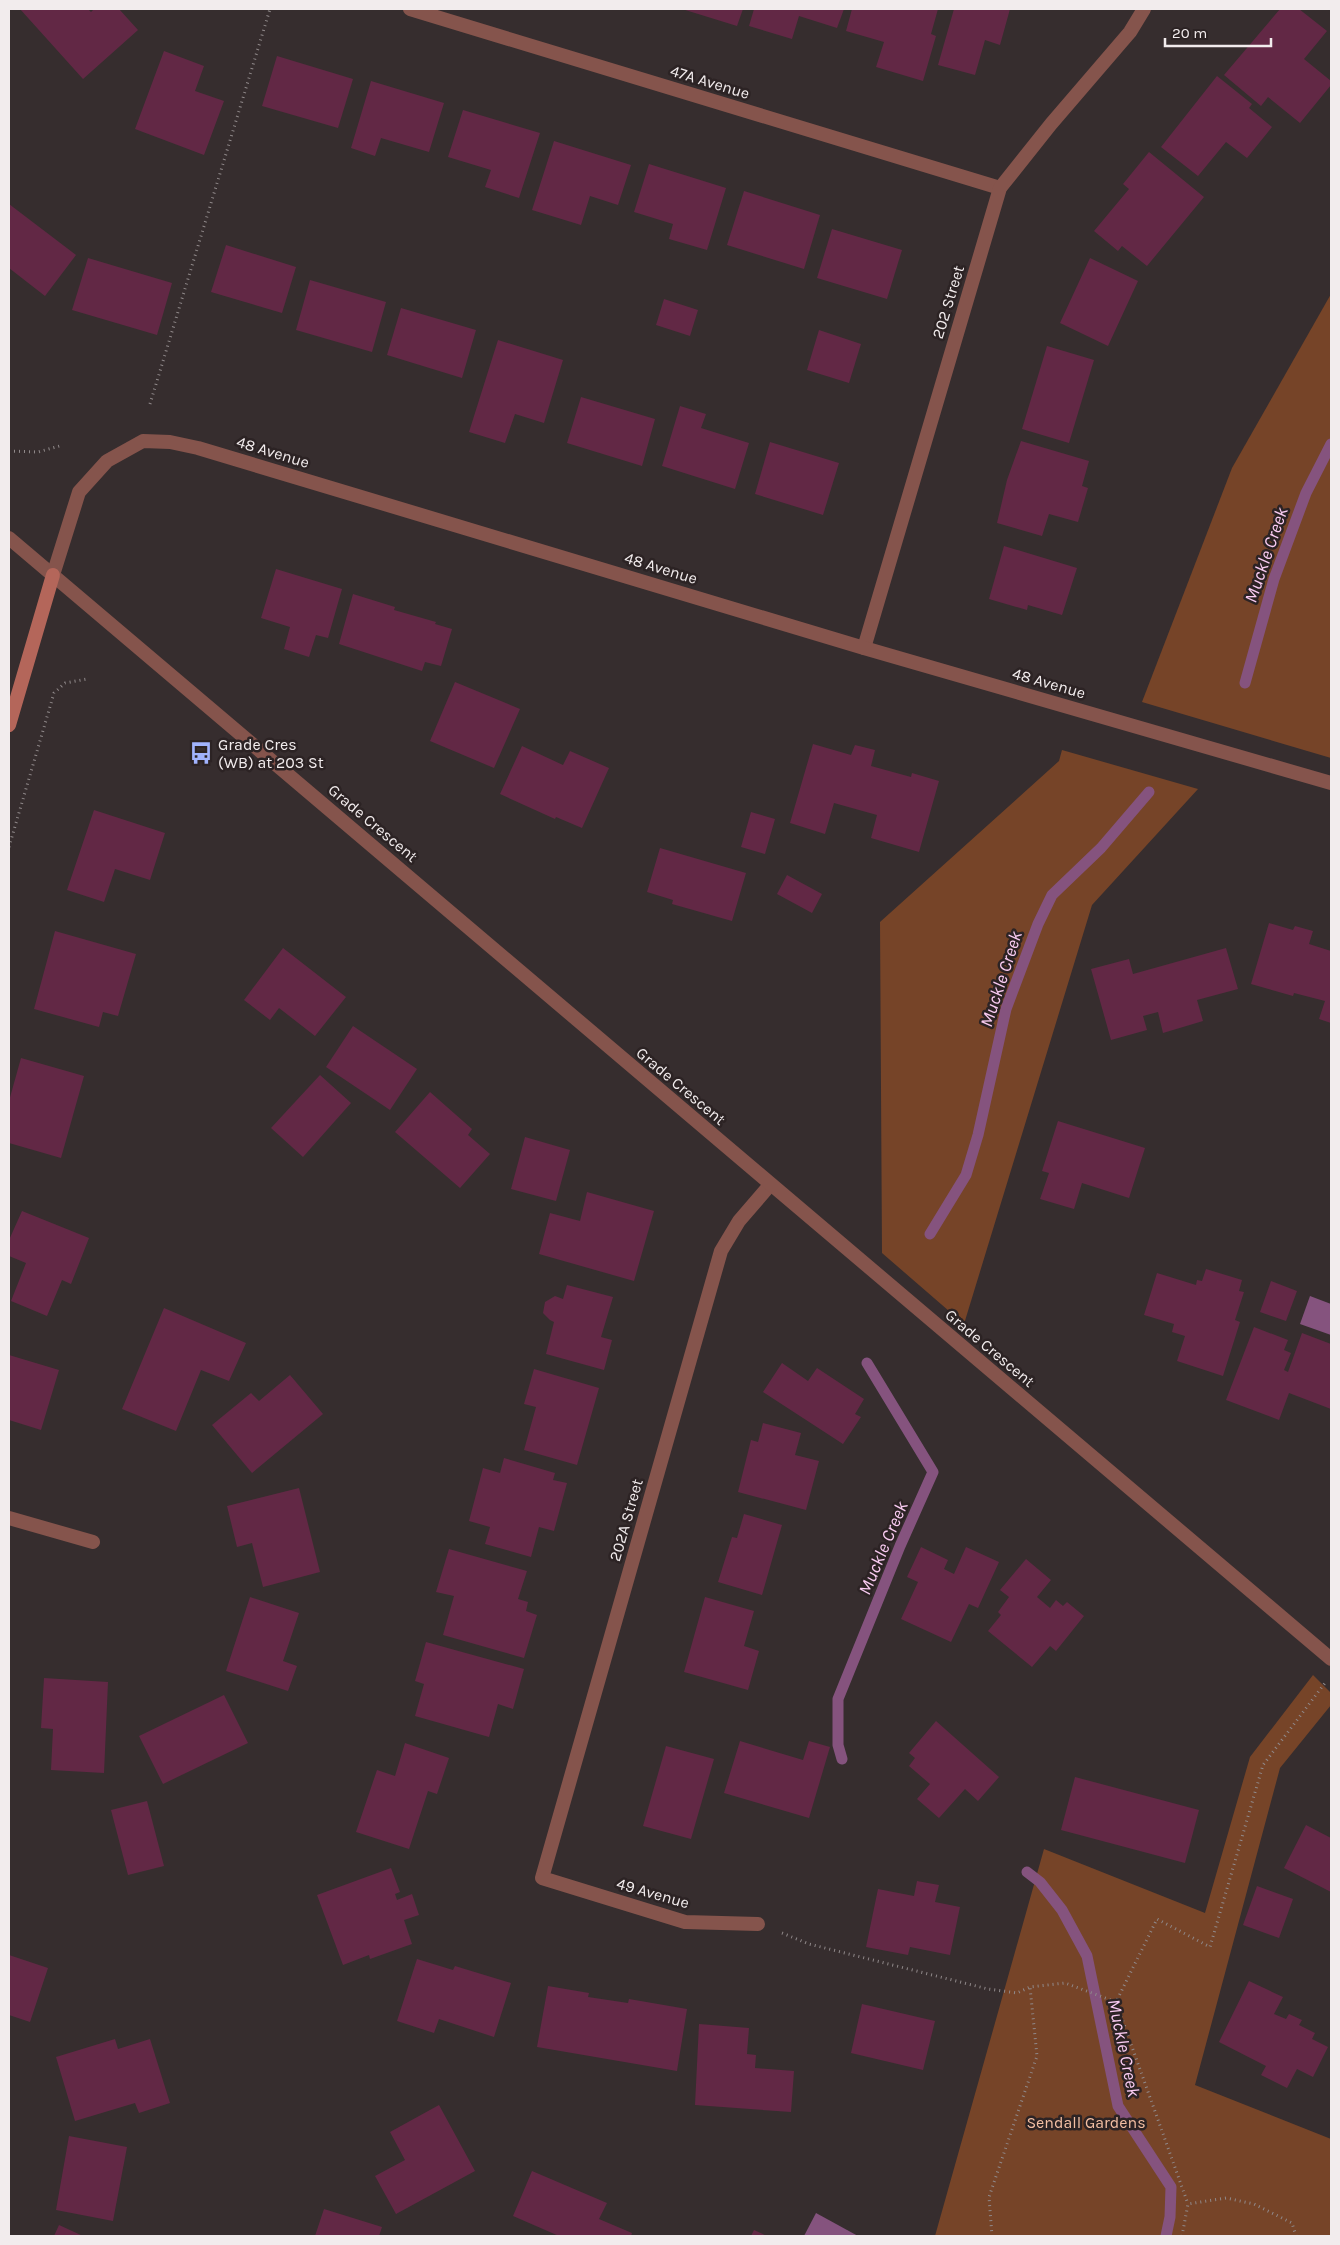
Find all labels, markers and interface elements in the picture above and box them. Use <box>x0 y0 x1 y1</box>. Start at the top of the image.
scale bar <box>1165 15 1271 47</box>
text: 20 m <box>1172 24 1207 42</box>
street label: 47A Avenue <box>668 61 752 103</box>
street label: 202 Street <box>928 263 968 341</box>
street label: 48 Avenue <box>234 432 312 472</box>
water label: Muckle Creek <box>1239 503 1293 606</box>
street label: 48 Avenue <box>622 548 700 588</box>
street label: 48 Avenue <box>1010 663 1088 703</box>
place label: Grade Cres (WB) at 203 St <box>218 735 324 772</box>
bus stop icon: Grade Cres (WB) at 203 St <box>188 740 214 766</box>
street label: Grade Crescent <box>324 780 422 866</box>
water label: Muckle Creek <box>975 927 1027 1030</box>
street label: Grade Crescent <box>632 1043 730 1129</box>
street label: Grade Crescent <box>941 1305 1039 1391</box>
street label: 202A Street <box>605 1477 647 1563</box>
water label: Muckle Creek <box>853 1497 913 1598</box>
street label: 49 Avenue <box>614 1874 692 1912</box>
water label: Muckle Creek <box>1103 1997 1145 2100</box>
park label: Sendall Gardens <box>1026 2113 1146 2132</box>

